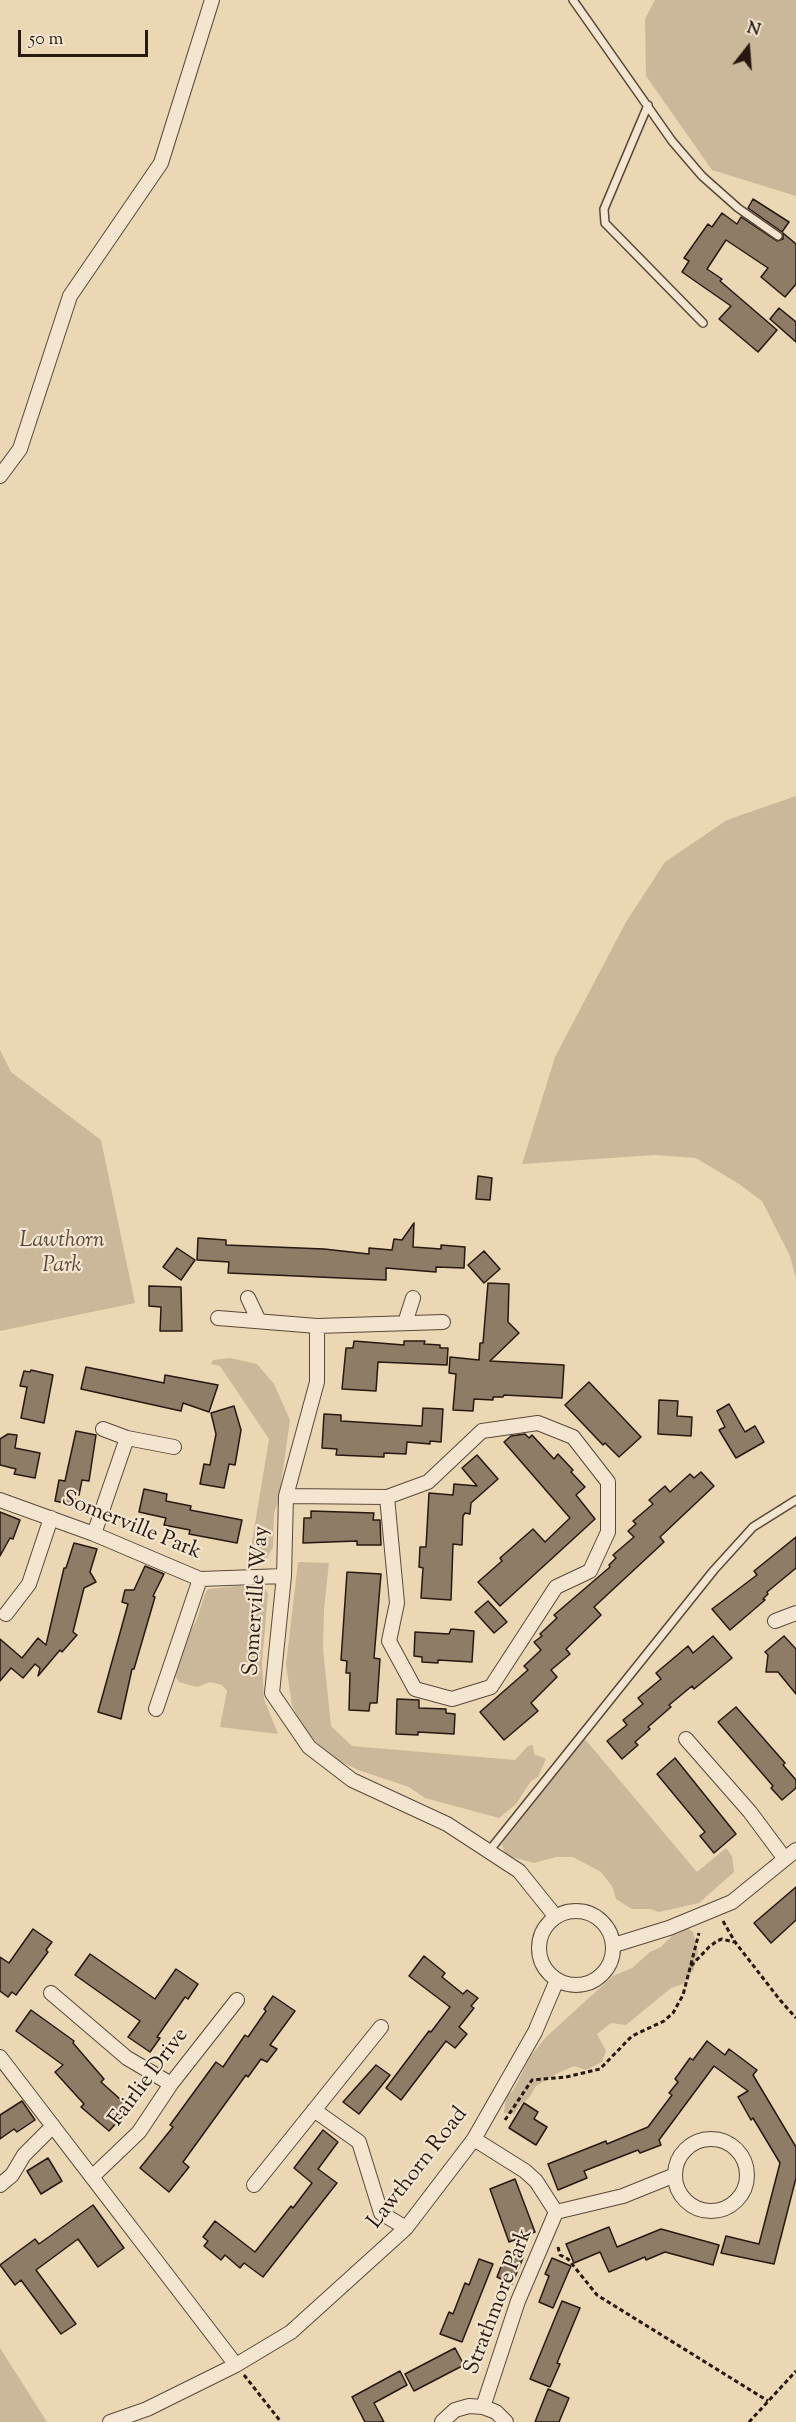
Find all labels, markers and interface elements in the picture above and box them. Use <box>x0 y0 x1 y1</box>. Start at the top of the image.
text: N <box>744 17 763 43</box>
scale bar <box>21 18 152 56</box>
north arrow <box>718 18 778 78</box>
text: 50 m <box>29 27 63 53</box>
park label: Lawthorn Park <box>19 1229 105 1280</box>
street label: Somerville Park <box>57 1487 205 1567</box>
street label: Somerville Way <box>240 1525 276 1677</box>
street label: Fairlie Drive <box>104 2024 196 2132</box>
street label: Lawthorn Road <box>363 2103 475 2235</box>
street label: Strathmore Park <box>460 2225 540 2379</box>

